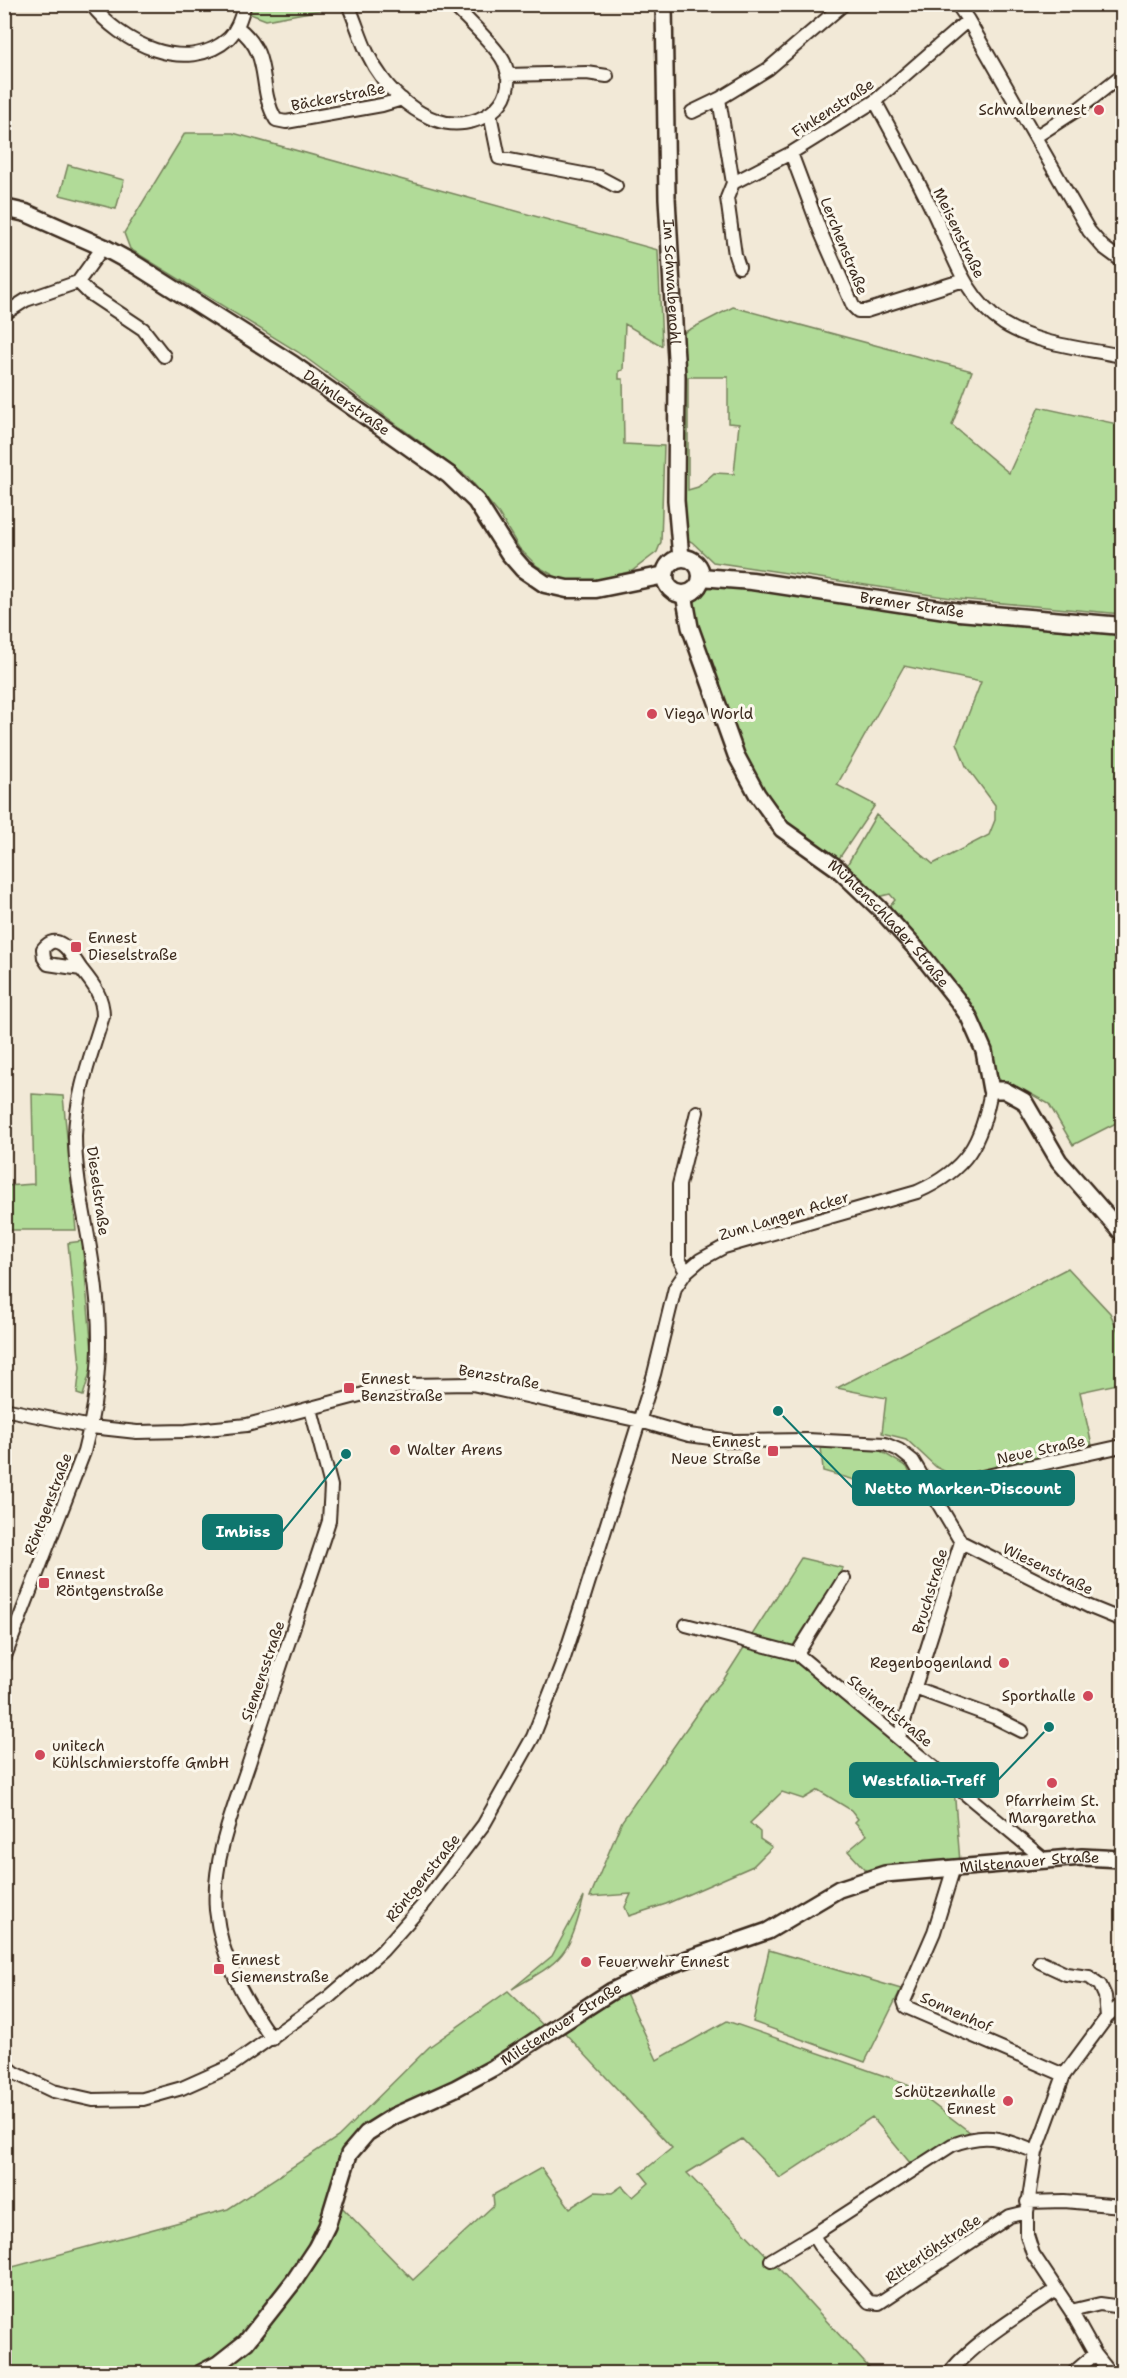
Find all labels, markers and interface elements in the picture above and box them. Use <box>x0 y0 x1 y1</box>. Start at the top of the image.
street label: Finkenstraße <box>788 74 878 142</box>
street label: Bäckerstraße <box>289 78 387 116</box>
place label: Schwalbennest <box>978 100 1087 120</box>
marker: Schwalbennest <box>1092 103 1106 117</box>
street label: Meisenstraße <box>928 184 990 282</box>
street label: Lerchenstraße <box>815 194 873 298</box>
street label: Im Schwalbenohl <box>658 218 685 346</box>
street label: Daimlerstraße <box>299 365 394 440</box>
street label: Bremer Straße <box>859 587 965 622</box>
place label: Viega World <box>664 704 754 724</box>
marker: Viega World <box>645 707 659 721</box>
street label: Mühlenschlader Straße <box>824 855 954 992</box>
place label: Ennest Dieselstraße <box>88 928 178 965</box>
marker: Ennest Dieselstraße <box>69 940 83 954</box>
street label: Dieselstraße <box>82 1145 114 1237</box>
street label: Zum Langen Acker <box>717 1187 851 1245</box>
street label: Benzstraße <box>457 1360 541 1394</box>
place label: Ennest Benzstraße <box>361 1369 443 1406</box>
marker: Ennest Benzstraße <box>342 1381 356 1395</box>
street label: Neue Straße <box>995 1431 1087 1469</box>
place label: Ennest Neue Straße <box>671 1432 761 1469</box>
place label: Walter Arens <box>407 1440 503 1460</box>
marker: Walter Arens <box>388 1443 402 1457</box>
marker: Ennest Neue Straße <box>766 1444 780 1458</box>
street label: Röntgenstraße <box>19 1450 77 1558</box>
callout: Netto Marken-Discount <box>853 1471 1074 1505</box>
text: Netto Marken-Discount <box>865 1478 1062 1499</box>
callout: Imbiss <box>203 1515 282 1549</box>
text: Imbiss <box>215 1521 271 1542</box>
street label: Wiesenstraße <box>999 1538 1097 1600</box>
street label: Bruchstraße <box>908 1546 952 1636</box>
place label: Ennest Röntgenstraße <box>56 1564 164 1601</box>
marker: Ennest Röntgenstraße <box>37 1576 51 1590</box>
street label: Siemensstraße <box>236 1618 290 1724</box>
place label: Regenbogenland <box>870 1653 992 1673</box>
marker: Regenbogenland <box>997 1656 1011 1670</box>
street label: Steinertstraße <box>843 1670 937 1752</box>
place label: Sporthalle <box>1002 1686 1076 1706</box>
marker: Sporthalle <box>1081 1689 1095 1703</box>
place label: unitech Kühlschmierstoffe GmbH <box>52 1736 229 1773</box>
marker: unitech Kühlschmierstoffe GmbH <box>33 1748 47 1762</box>
callout: Westfalia-Treff <box>850 1763 998 1797</box>
text: Westfalia-Treff <box>862 1770 986 1791</box>
marker: Pfarrheim St. Margaretha <box>1045 1776 1059 1790</box>
place label: Pfarrheim St. Margaretha <box>1005 1791 1099 1828</box>
street label: Röntgenstraße <box>381 1830 465 1926</box>
street label: Milstenauer Straße <box>959 1847 1100 1878</box>
place label: Ennest Siemenstraße <box>231 1950 329 1987</box>
place label: Feuerwehr Ennest <box>598 1952 730 1972</box>
marker: Feuerwehr Ennest <box>579 1955 593 1969</box>
marker: Ennest Siemenstraße <box>212 1962 226 1976</box>
street label: Milstenauer Straße <box>497 1978 625 2070</box>
street label: Sonnenhof <box>917 1987 996 2037</box>
place label: Schützenhalle Ennest <box>895 2082 996 2119</box>
marker: Schützenhalle Ennest <box>1001 2094 1015 2108</box>
street label: Ritterlöhstraße <box>881 2210 985 2288</box>

